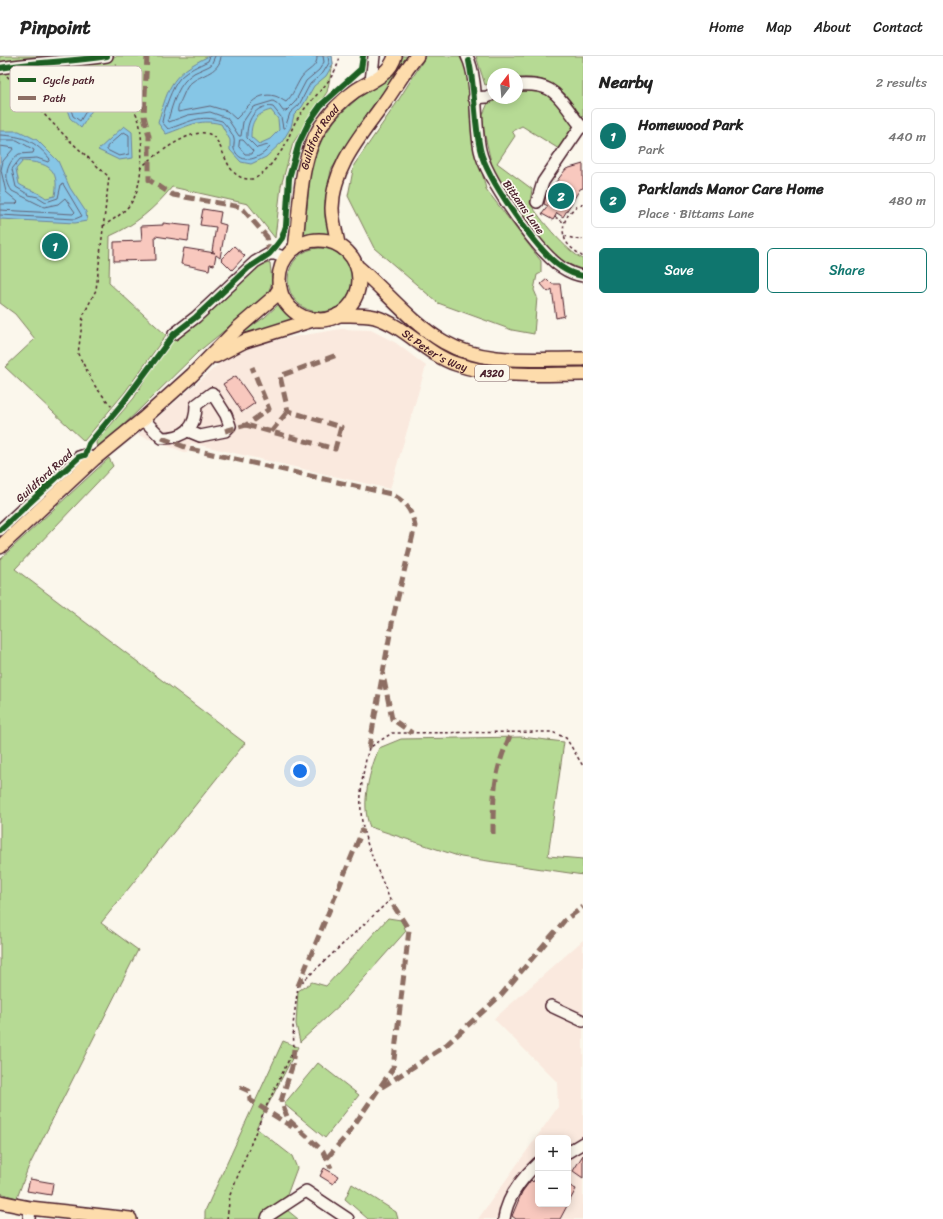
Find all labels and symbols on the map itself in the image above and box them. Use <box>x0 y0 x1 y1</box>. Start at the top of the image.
legend <box>10 66 142 112</box>
north arrow <box>487 68 523 104</box>
text: Cycle path <box>43 71 95 90</box>
text: Path <box>43 89 66 108</box>
street label: Guildford Road <box>295 100 345 172</box>
street label: Bittams Lane <box>498 176 550 239</box>
pin: 2 <box>548 181 574 211</box>
pin: 1 <box>42 231 68 261</box>
street label: St Peter's Way <box>398 324 470 377</box>
road number: A320 <box>475 365 509 381</box>
street label: Guildford Road <box>11 445 78 507</box>
your location <box>290 761 310 781</box>

